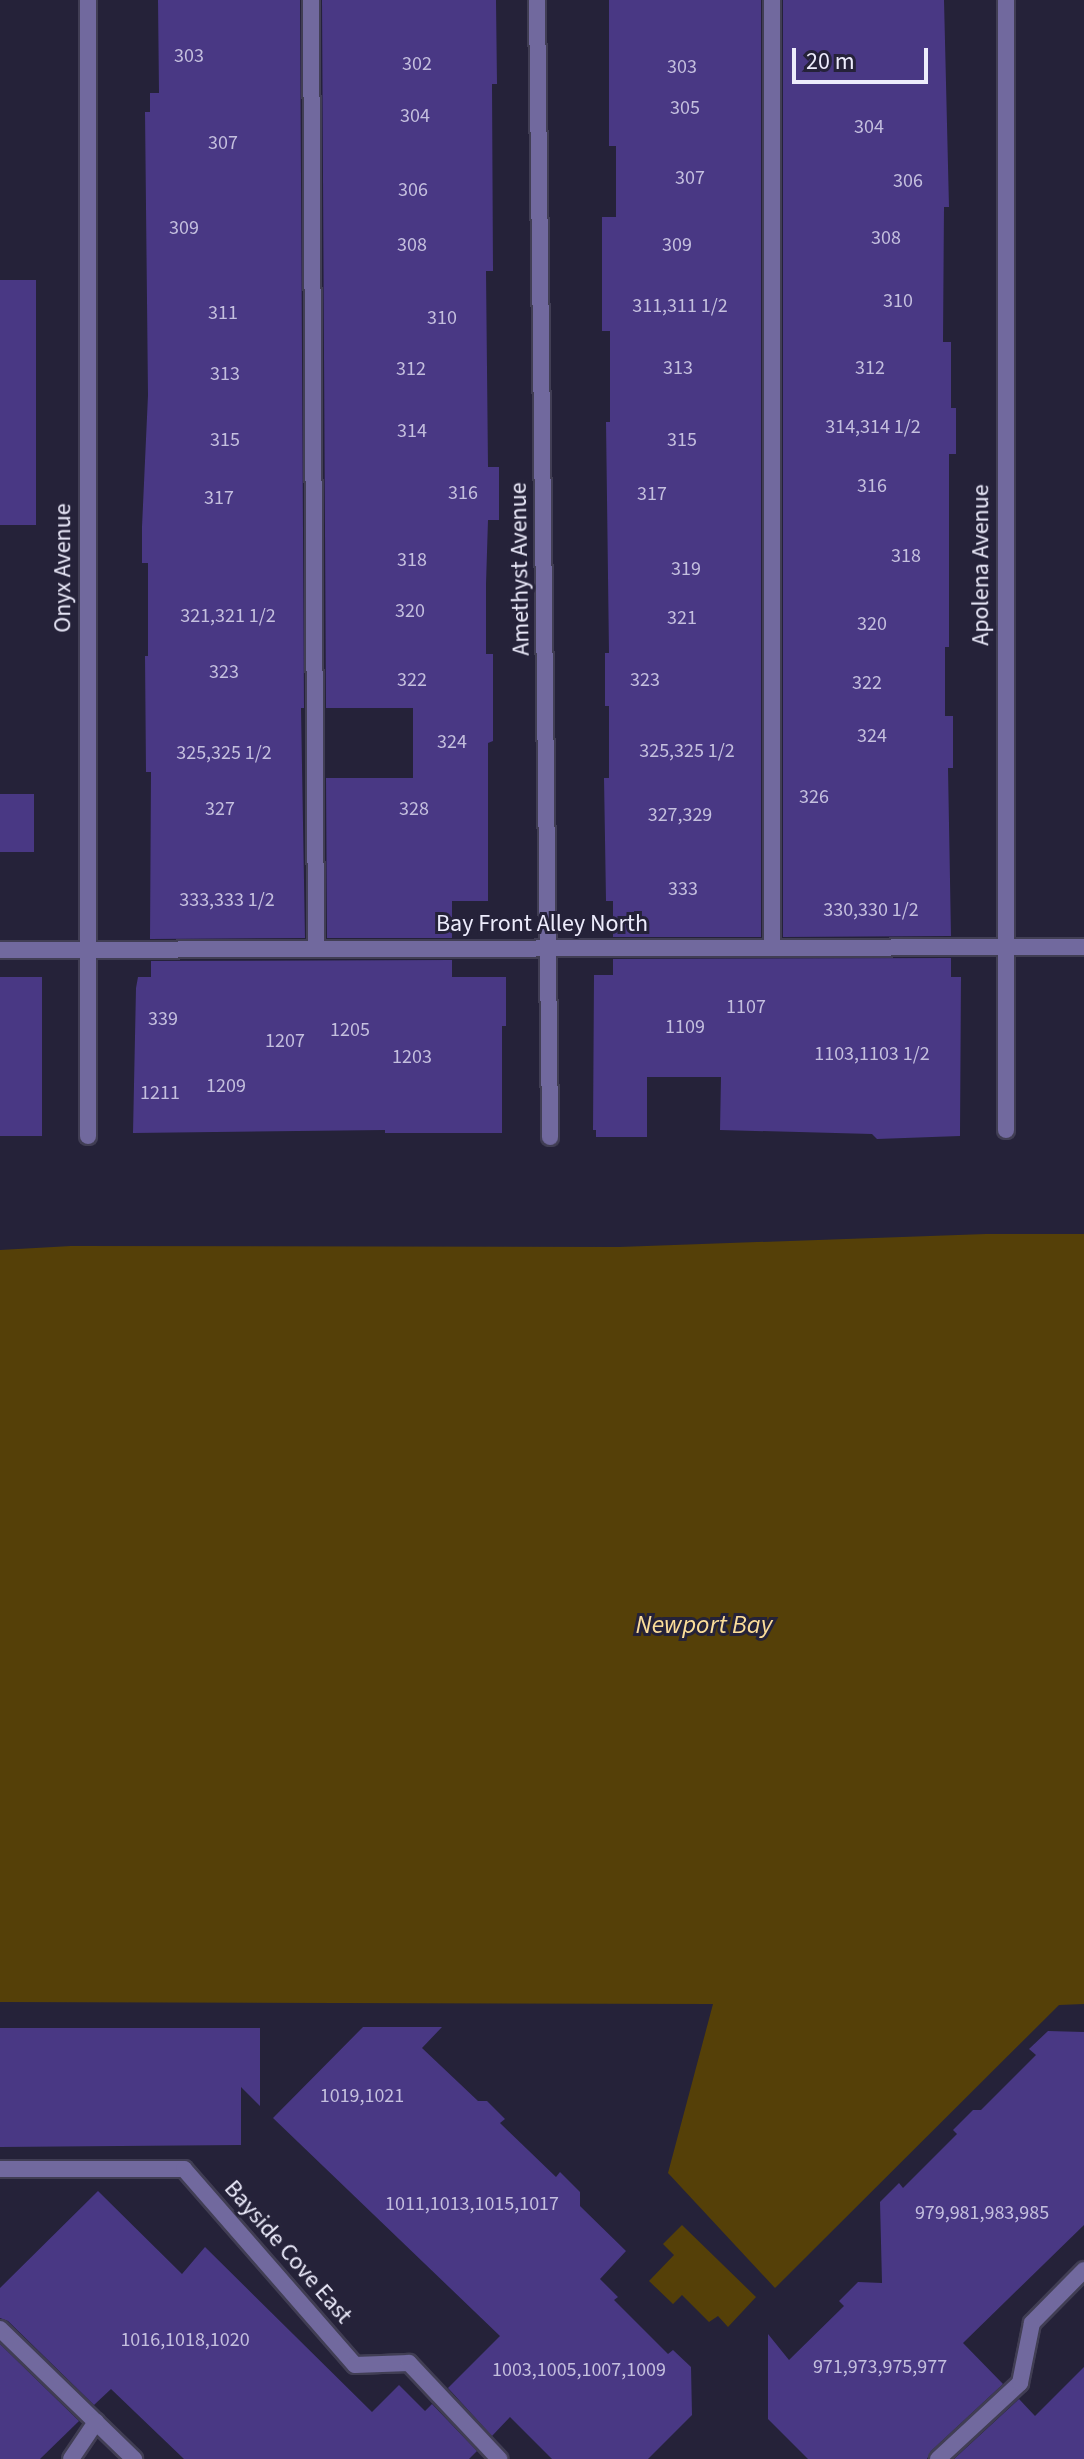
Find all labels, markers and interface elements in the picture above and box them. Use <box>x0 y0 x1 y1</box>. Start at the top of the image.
scale bar <box>796 32 932 82</box>
house number: 303 <box>174 44 204 68</box>
text: 20 m <box>806 44 855 79</box>
house number: 302 <box>402 52 432 76</box>
house number: 303 <box>667 55 697 79</box>
house number: 305 <box>670 96 700 120</box>
house number: 304 <box>400 104 430 128</box>
house number: 304 <box>854 115 884 139</box>
house number: 307 <box>208 131 238 155</box>
house number: 307 <box>675 166 705 190</box>
house number: 306 <box>893 169 923 193</box>
house number: 306 <box>398 178 428 202</box>
house number: 309 <box>169 216 199 240</box>
house number: 308 <box>871 226 901 250</box>
house number: 308 <box>397 233 427 257</box>
house number: 309 <box>662 233 692 257</box>
house number: 310 <box>883 289 913 313</box>
house number: 311,311 1/2 <box>632 294 728 318</box>
house number: 311 <box>208 301 238 325</box>
house number: 310 <box>427 306 457 330</box>
house number: 313 <box>663 356 693 380</box>
house number: 312 <box>855 356 885 380</box>
house number: 312 <box>396 357 426 381</box>
house number: 313 <box>210 362 240 386</box>
house number: 314,314 1/2 <box>825 415 921 439</box>
house number: 314 <box>397 419 427 443</box>
house number: 315 <box>210 428 240 452</box>
house number: 315 <box>667 428 697 452</box>
house number: 316 <box>857 474 887 498</box>
house number: 316 <box>448 481 478 505</box>
street label: Amethyst Avenue <box>504 482 536 656</box>
house number: 317 <box>637 482 667 506</box>
street label: Apolena Avenue <box>967 484 995 646</box>
house number: 317 <box>204 486 234 510</box>
street label: Onyx Avenue <box>49 503 77 633</box>
house number: 318 <box>891 544 921 568</box>
house number: 318 <box>397 548 427 572</box>
house number: 319 <box>671 557 701 581</box>
house number: 320 <box>395 599 425 623</box>
house number: 321,321 1/2 <box>180 604 276 628</box>
house number: 321 <box>667 606 697 630</box>
house number: 320 <box>857 612 887 636</box>
house number: 323 <box>209 660 239 684</box>
house number: 322 <box>397 668 427 692</box>
house number: 323 <box>630 668 660 692</box>
house number: 322 <box>852 671 882 695</box>
house number: 324 <box>857 724 887 748</box>
house number: 324 <box>437 730 467 754</box>
house number: 325,325 1/2 <box>639 739 735 763</box>
house number: 325,325 1/2 <box>176 741 272 765</box>
house number: 326 <box>799 785 829 809</box>
house number: 327 <box>205 797 235 821</box>
house number: 328 <box>399 797 429 821</box>
house number: 327,329 <box>648 803 712 827</box>
house number: 333 <box>668 877 698 901</box>
house number: 333,333 1/2 <box>179 888 275 912</box>
house number: 330,330 1/2 <box>823 898 919 922</box>
street label: Bay Front Alley North <box>436 910 648 938</box>
house number: 1107 <box>726 995 766 1019</box>
house number: 339 <box>148 1007 178 1031</box>
house number: 1109 <box>665 1015 705 1039</box>
house number: 1205 <box>330 1018 370 1042</box>
house number: 1207 <box>265 1029 305 1053</box>
house number: 1103,1103 1/2 <box>814 1042 930 1066</box>
house number: 1203 <box>392 1045 432 1069</box>
house number: 1209 <box>206 1074 246 1098</box>
house number: 1211 <box>140 1081 180 1105</box>
water label: Newport Bay <box>636 1609 772 1641</box>
house number: 1019,1021 <box>320 2084 404 2108</box>
street label: Bayside Cove East <box>218 2175 358 2329</box>
house number: 1011,1013,1015,1017 <box>385 2192 559 2216</box>
house number: 979,981,983,985 <box>915 2201 1049 2225</box>
house number: 1016,1018,1020 <box>120 2328 250 2352</box>
house number: 971,973,975,977 <box>813 2355 947 2379</box>
house number: 1003,1005,1007,1009 <box>492 2358 666 2382</box>

